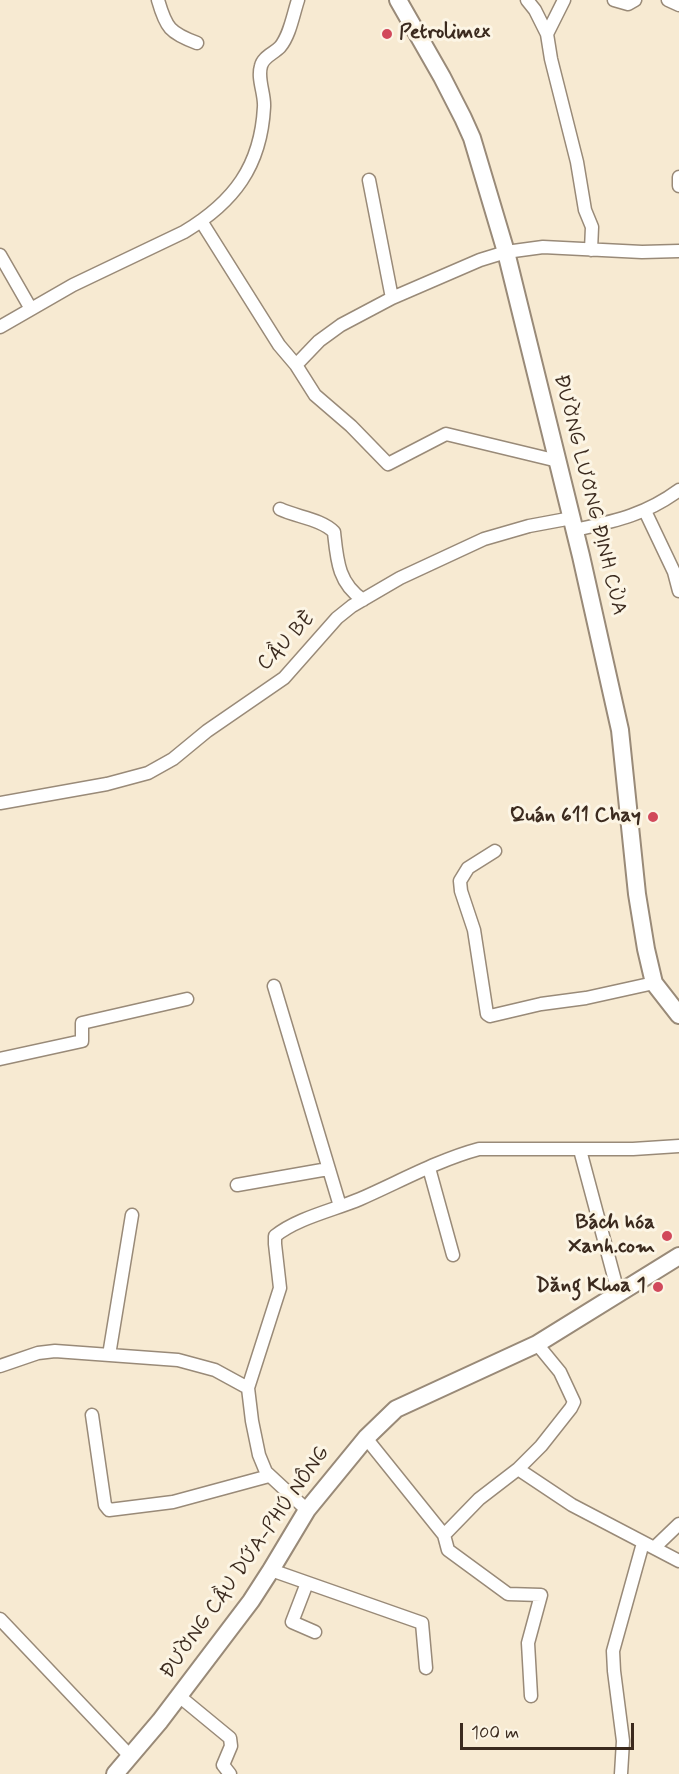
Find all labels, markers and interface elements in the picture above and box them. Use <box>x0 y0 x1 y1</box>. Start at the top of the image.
place label: Petrolimex <box>399 21 490 47</box>
marker: Petrolimex <box>380 27 394 41</box>
street label: ĐƯỜNG LƯƠNG ĐỊNH CỦA <box>547 372 631 618</box>
street label: CẦU BÈ <box>253 607 321 677</box>
place label: Quán 611 Chay <box>510 804 641 830</box>
marker: Quán 611 Chay <box>646 810 660 824</box>
place label: Bách hóa Xanh.com <box>568 1211 655 1261</box>
marker: Bách hóa Xanh.com <box>660 1229 674 1243</box>
place label: Dăng Khoa 1 <box>536 1274 646 1300</box>
marker: Dăng Khoa 1 <box>651 1280 665 1294</box>
street label: ĐƯỜNG CẦU DỨA-PHÚ NÔNG <box>156 1442 336 1684</box>
scale bar <box>463 1711 637 1749</box>
text: 100 m <box>471 1721 519 1745</box>

